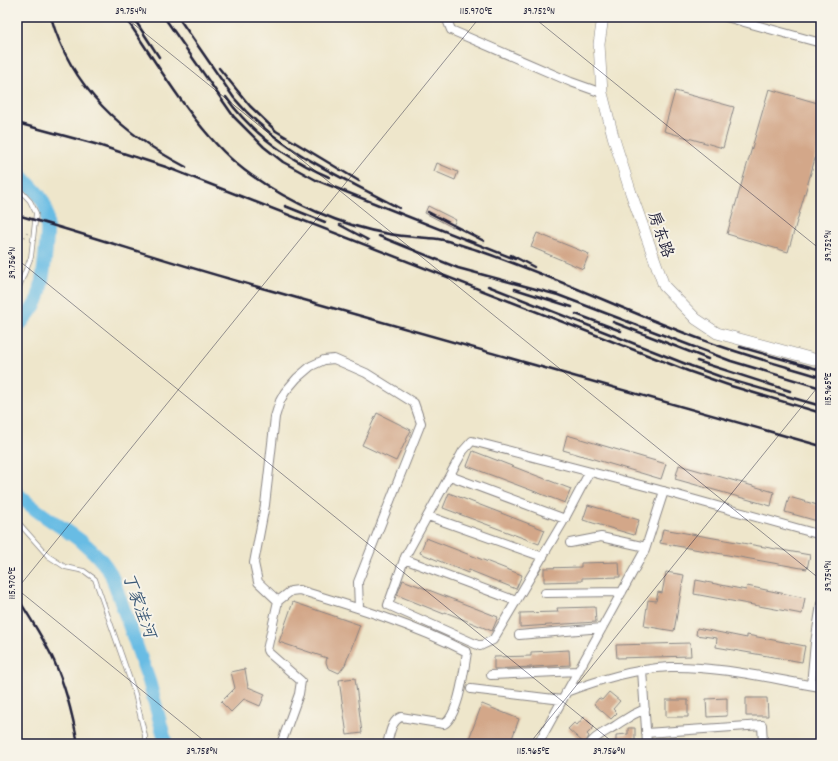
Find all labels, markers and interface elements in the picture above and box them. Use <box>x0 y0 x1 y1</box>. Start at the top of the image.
text: 39.754°N <box>115 5 147 19</box>
text: 115.970°E <box>460 5 493 19</box>
text: 39.752°N <box>523 5 555 19</box>
street label: 房东路 <box>641 208 678 261</box>
text: 39.752°N <box>822 230 836 262</box>
text: 39.756°N <box>6 247 20 279</box>
text: 115.965°E <box>822 372 836 405</box>
text: 39.754°N <box>822 560 836 592</box>
text: 115.970°E <box>6 566 20 599</box>
water label: 丁家洼河 <box>114 570 161 645</box>
text: 39.758°N <box>186 745 218 759</box>
text: 115.965°E <box>517 745 550 759</box>
text: 39.756°N <box>593 745 625 759</box>

